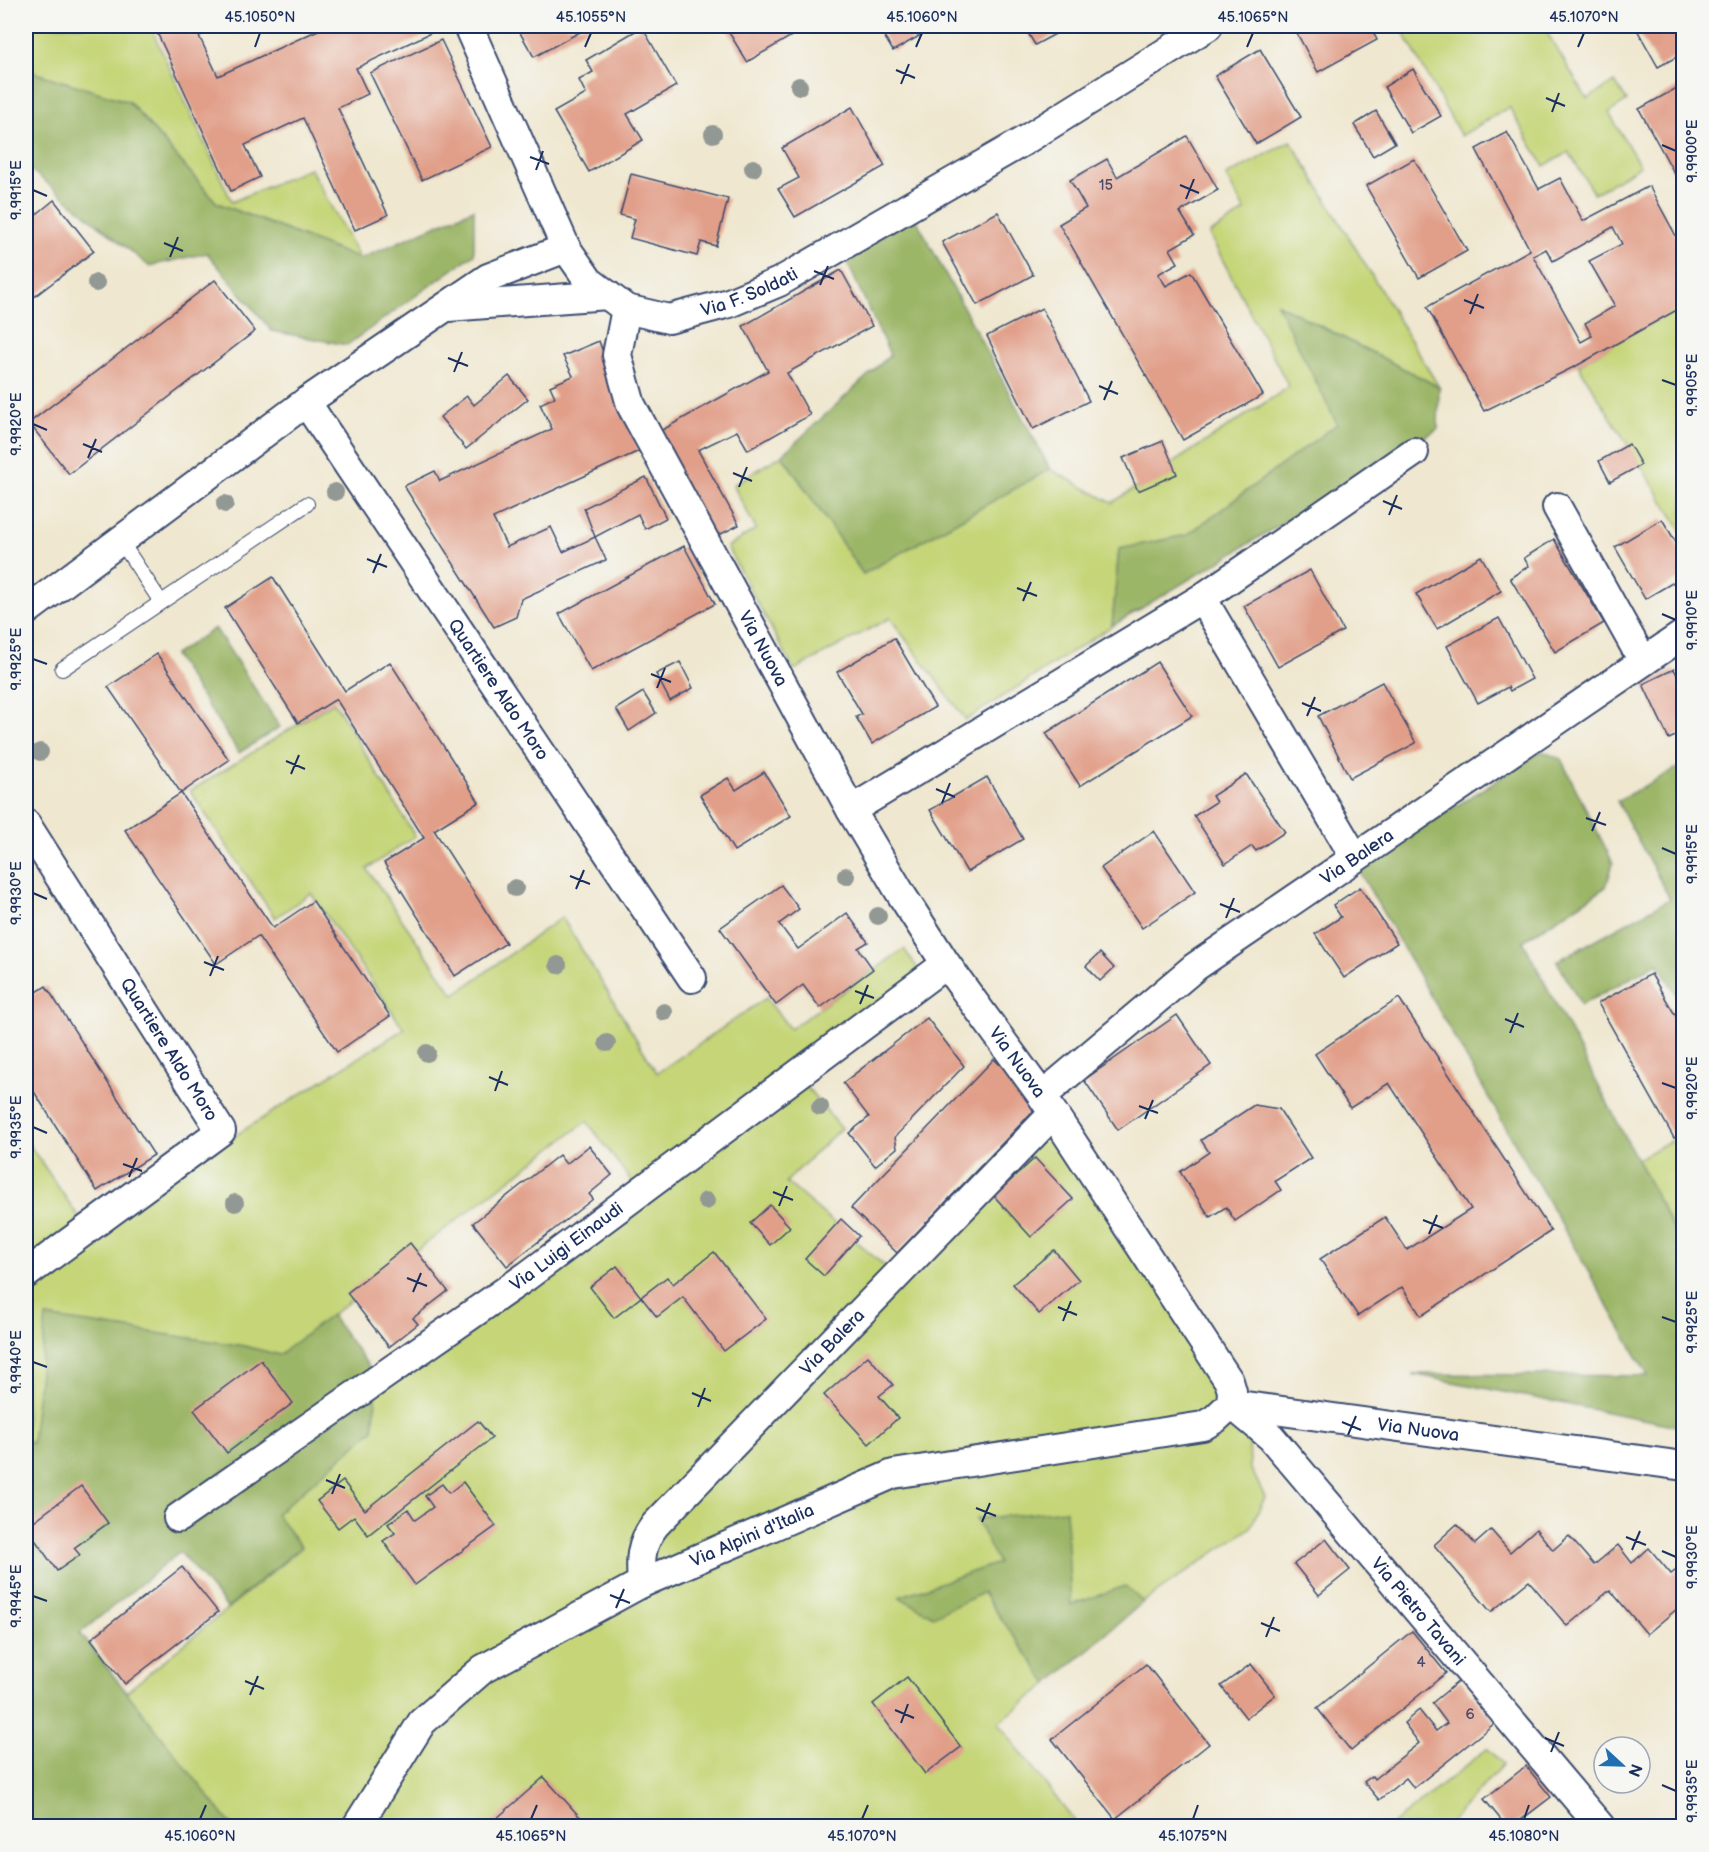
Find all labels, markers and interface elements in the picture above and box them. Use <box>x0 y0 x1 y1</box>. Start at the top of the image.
text: 45.1050°N <box>225 8 295 27</box>
text: 45.1055°N <box>556 8 626 27</box>
text: 45.1060°N <box>886 8 958 27</box>
text: 45.1065°N <box>1217 8 1289 27</box>
text: 45.1070°N <box>1549 8 1619 27</box>
text: 9.9900°E <box>1683 119 1702 183</box>
text: 9.9915°E <box>7 160 26 220</box>
house number: 15 <box>1099 176 1113 195</box>
street label: Via F. Soldati <box>698 263 801 321</box>
text: 9.9905°E <box>1683 353 1702 416</box>
text: 9.9920°E <box>7 392 26 456</box>
text: 9.9910°E <box>1683 590 1702 650</box>
street label: Via Nuova <box>734 607 792 690</box>
street label: Quartiere Aldo Moro <box>444 615 553 764</box>
text: 9.9925°E <box>7 627 26 691</box>
street label: Via Balera <box>1316 824 1397 889</box>
text: 9.9915°E <box>1683 824 1702 884</box>
text: 9.9930°E <box>7 861 26 925</box>
street label: Quartiere Aldo Moro <box>116 974 222 1125</box>
street label: Via Nuova <box>985 1022 1050 1102</box>
text: 9.9920°E <box>1683 1056 1702 1120</box>
text: 9.9935°E <box>7 1095 26 1159</box>
street label: Via Luigi Einaudi <box>506 1198 627 1295</box>
text: 9.9925°E <box>1683 1290 1702 1354</box>
street label: Via Balera <box>795 1305 869 1379</box>
text: 9.9940°E <box>7 1330 26 1394</box>
street label: Via Nuova <box>1376 1414 1461 1446</box>
street label: Via Alpini d'Italia <box>687 1499 817 1571</box>
text: 9.9930°E <box>1683 1525 1702 1589</box>
street label: Via Pietro Tavani <box>1367 1553 1470 1670</box>
text: 9.9945°E <box>7 1564 26 1628</box>
house number: 4 <box>1416 1653 1426 1672</box>
house number: 6 <box>1465 1705 1475 1724</box>
north arrow <box>1592 1735 1652 1795</box>
text: 9.9935°E <box>1683 1759 1702 1823</box>
text: N <box>1623 1761 1646 1779</box>
text: 45.1060°N <box>164 1827 236 1846</box>
text: 45.1065°N <box>495 1827 567 1846</box>
text: 45.1070°N <box>827 1827 897 1846</box>
text: 45.1075°N <box>1158 1827 1228 1846</box>
text: 45.1080°N <box>1488 1827 1560 1846</box>

